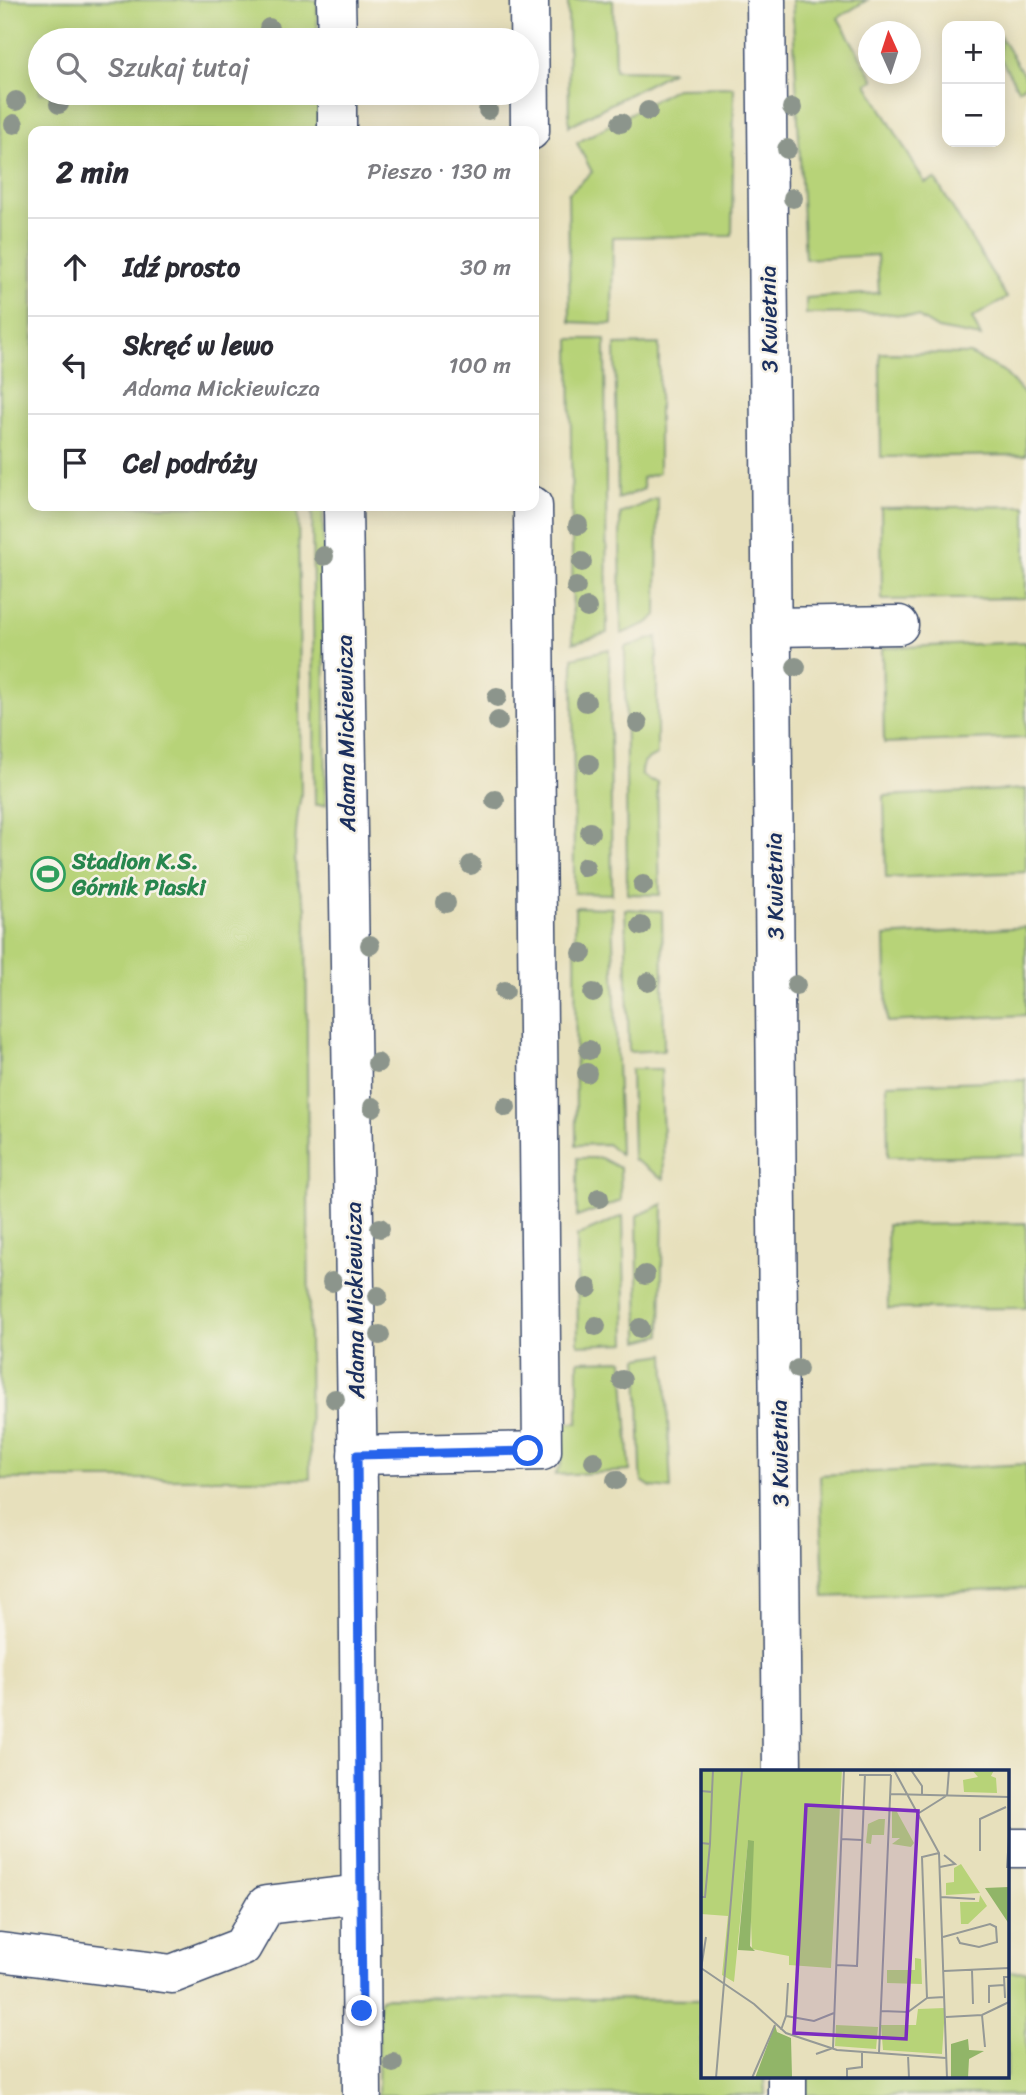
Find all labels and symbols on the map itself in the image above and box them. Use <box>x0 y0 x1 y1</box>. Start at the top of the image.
north arrow <box>858 21 921 84</box>
street label: 3 Kwietnia <box>748 265 790 373</box>
street label: Adama Mickiewicza <box>324 634 368 833</box>
street label: 3 Kwietnia <box>754 832 796 940</box>
place label: Stadion K.S. Górnik Piaski <box>71 841 207 908</box>
sports icon: Stadion K.S. Górnik Piaski <box>29 855 67 893</box>
street label: Adama Mickiewicza <box>333 1201 377 1400</box>
street label: 3 Kwietnia <box>759 1399 801 1507</box>
route start <box>512 1435 543 1466</box>
inset map <box>701 1770 1009 2078</box>
route end <box>346 1995 377 2026</box>

